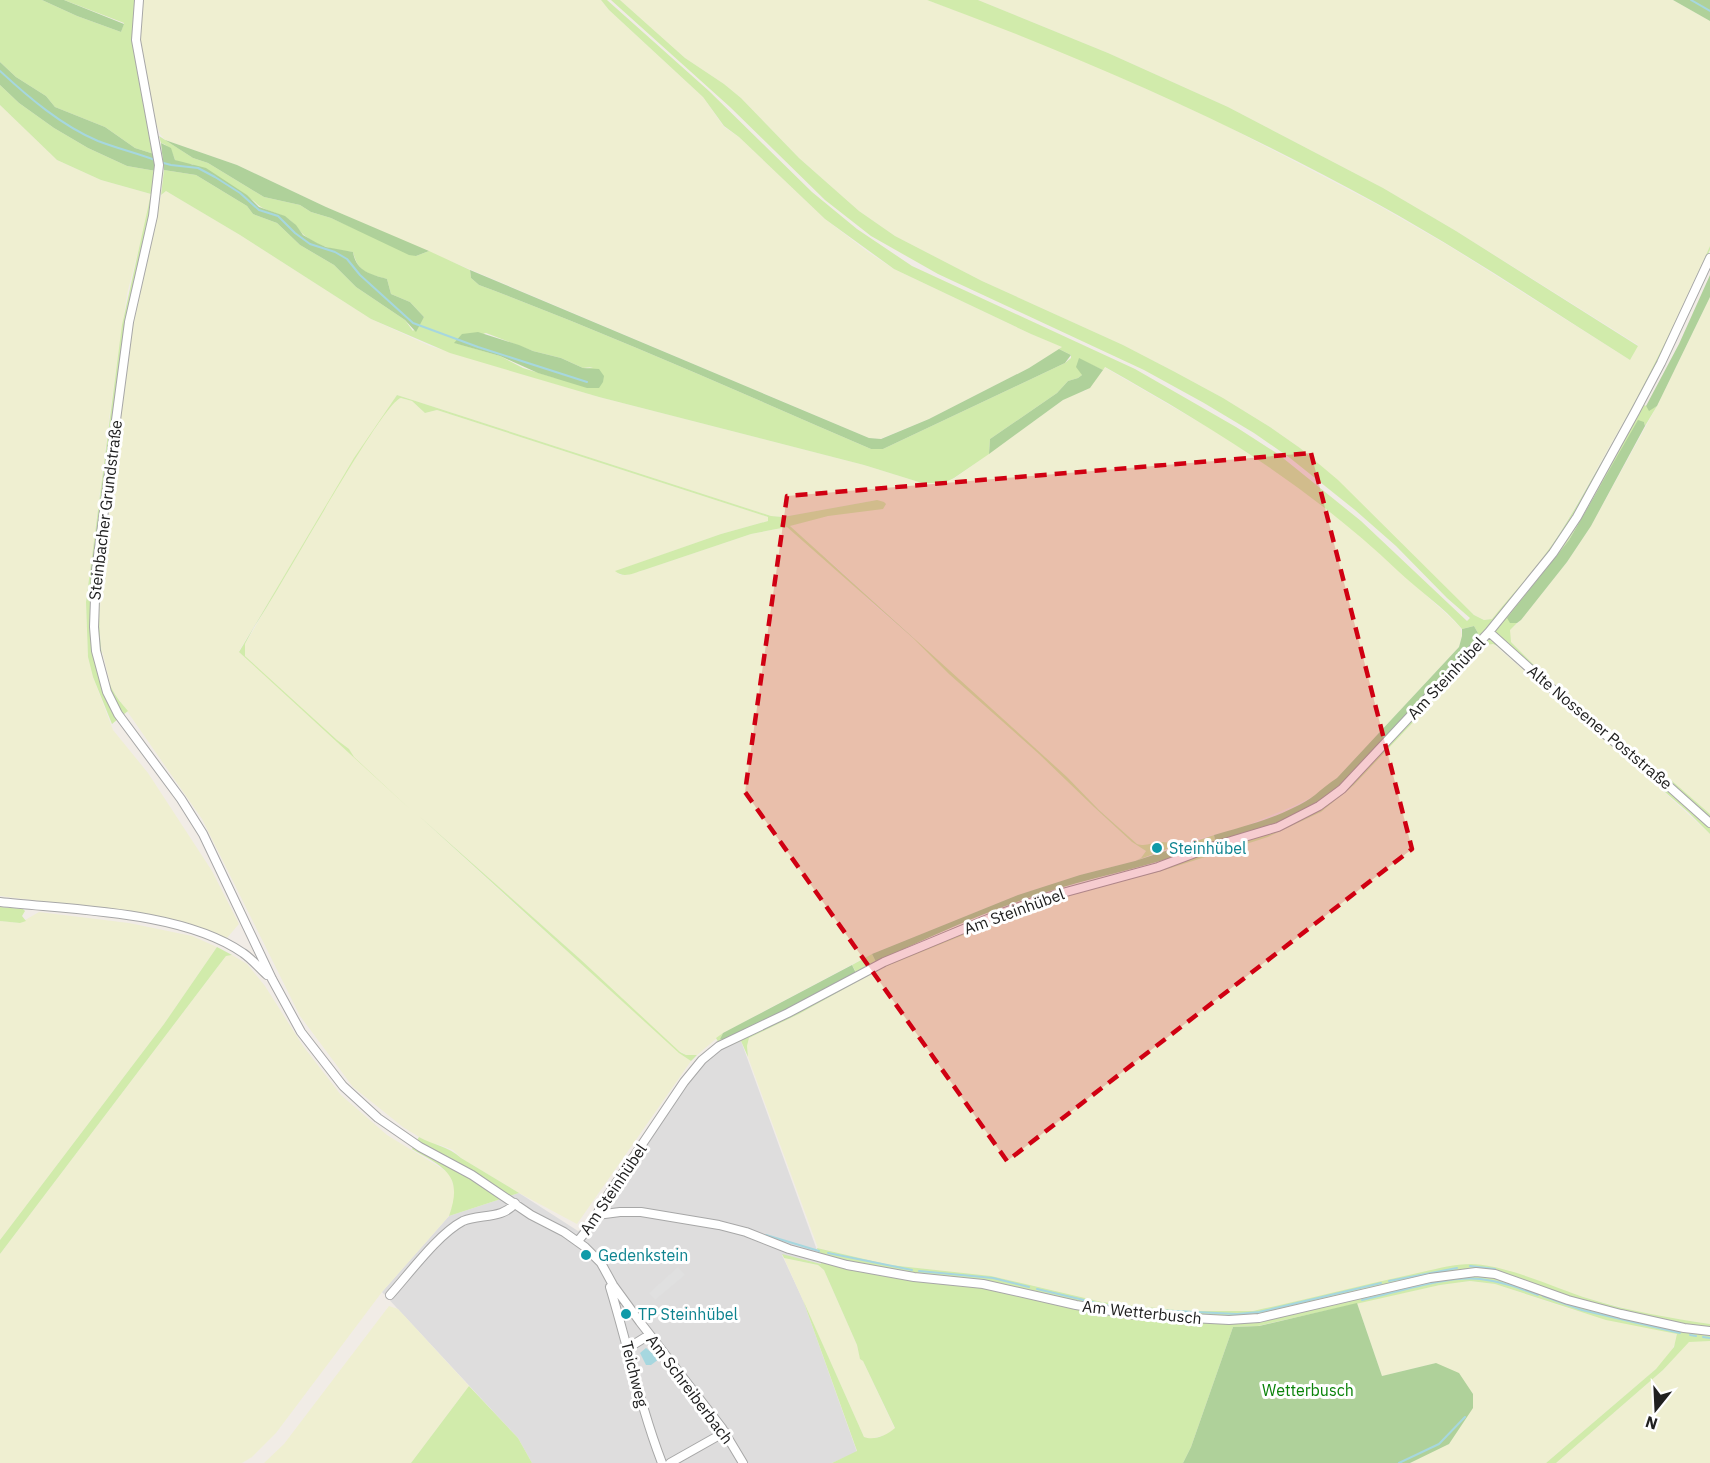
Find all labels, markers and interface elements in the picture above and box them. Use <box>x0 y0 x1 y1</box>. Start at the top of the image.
street label: Steinbacher Grundstraße <box>84 419 126 601</box>
street label: Am Steinhübel <box>1403 633 1489 723</box>
street label: Alte Nossener Poststraße <box>1523 661 1677 794</box>
place label: Steinhübel <box>1169 838 1246 858</box>
marker: Steinhübel <box>1150 841 1164 855</box>
street label: Am Steinhübel <box>961 884 1067 938</box>
street label: Am Steinhübel <box>575 1140 651 1238</box>
place label: Gedenkstein <box>598 1245 688 1265</box>
marker: Gedenkstein <box>579 1248 593 1262</box>
street label: Am Wetterbusch <box>1081 1296 1203 1328</box>
place label: TP Steinhübel <box>638 1304 738 1324</box>
marker: TP Steinhübel <box>619 1307 633 1321</box>
street label: Am Schreiberbach <box>642 1330 738 1448</box>
street label: Teichweg <box>617 1339 653 1410</box>
north arrow <box>1626 1379 1686 1439</box>
park label: Wetterbusch <box>1262 1380 1354 1400</box>
text: N <box>1643 1412 1660 1435</box>

